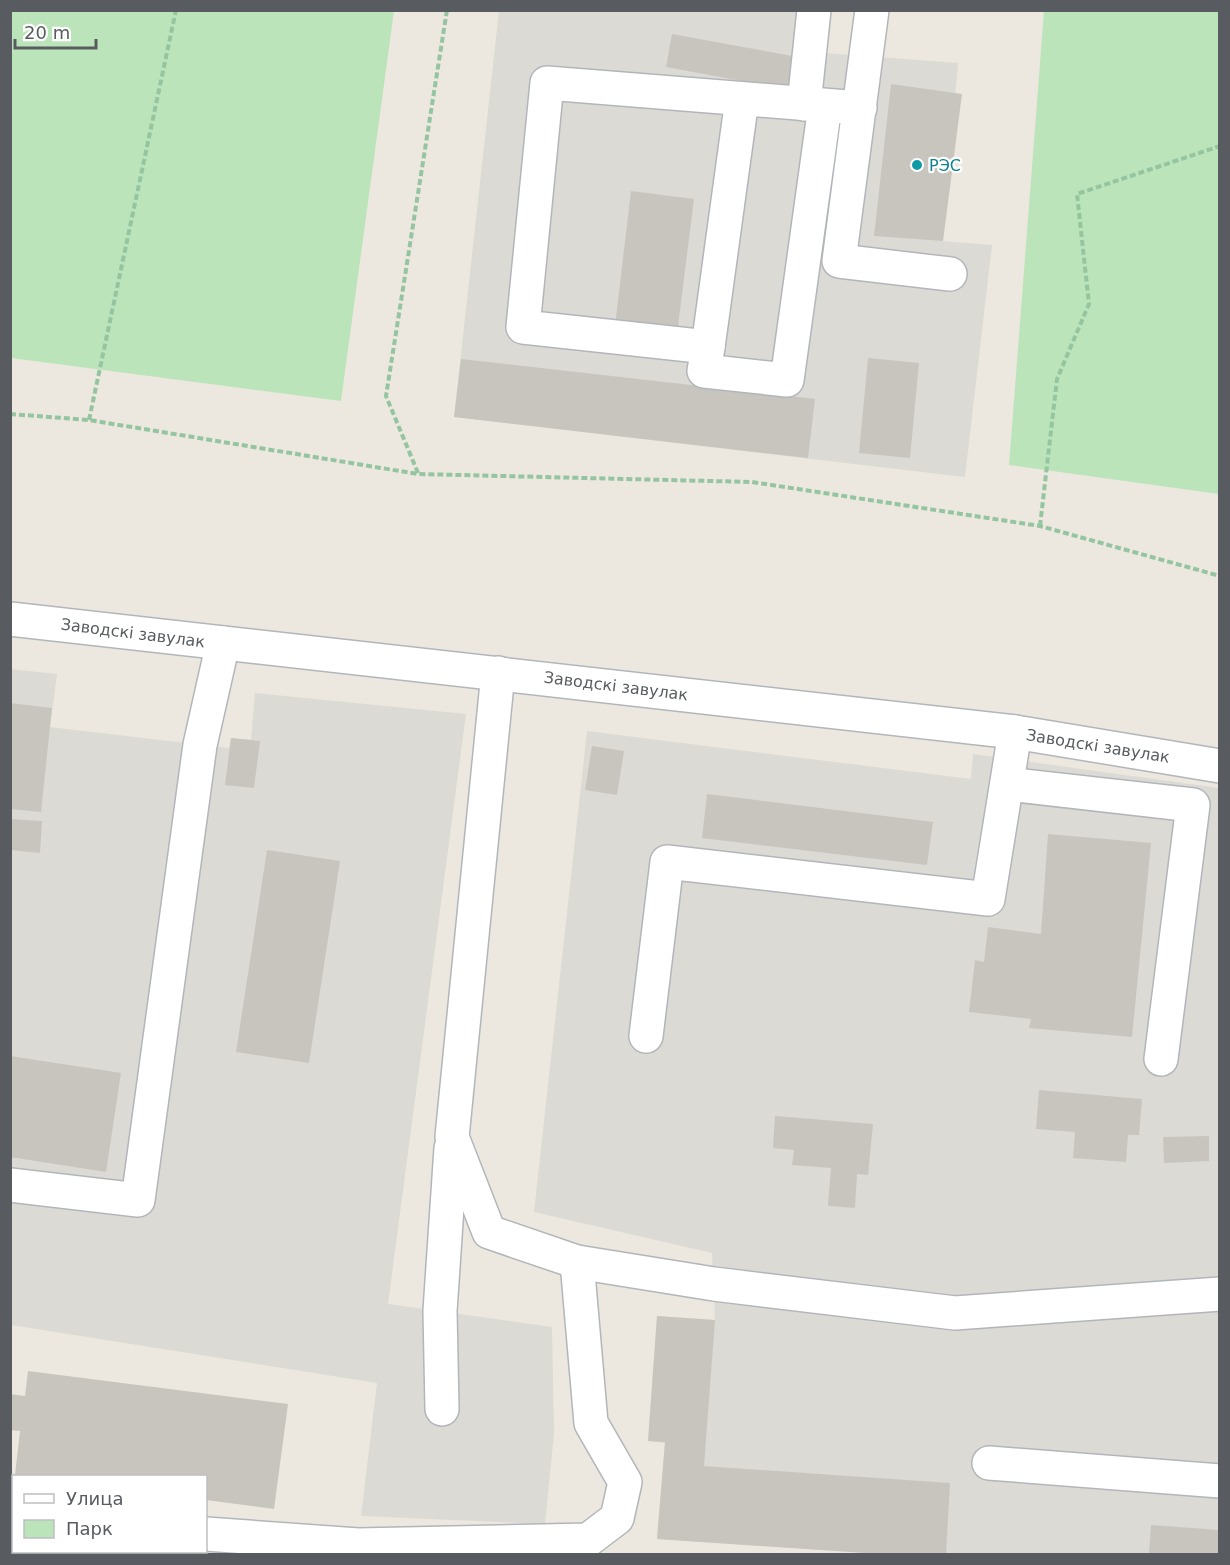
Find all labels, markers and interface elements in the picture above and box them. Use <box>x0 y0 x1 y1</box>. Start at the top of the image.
scale bar <box>15 12 96 50</box>
text: 20 m <box>24 22 70 43</box>
place label: РЭС <box>929 156 961 175</box>
marker: РЭС <box>910 158 924 172</box>
street label: Заводскі завулак <box>60 615 207 651</box>
street label: Заводскі завулак <box>543 668 690 704</box>
street label: Заводскі завулак <box>1025 725 1172 767</box>
legend <box>12 1475 207 1553</box>
text: Улица <box>66 1488 123 1509</box>
text: Парк <box>66 1518 113 1539</box>

